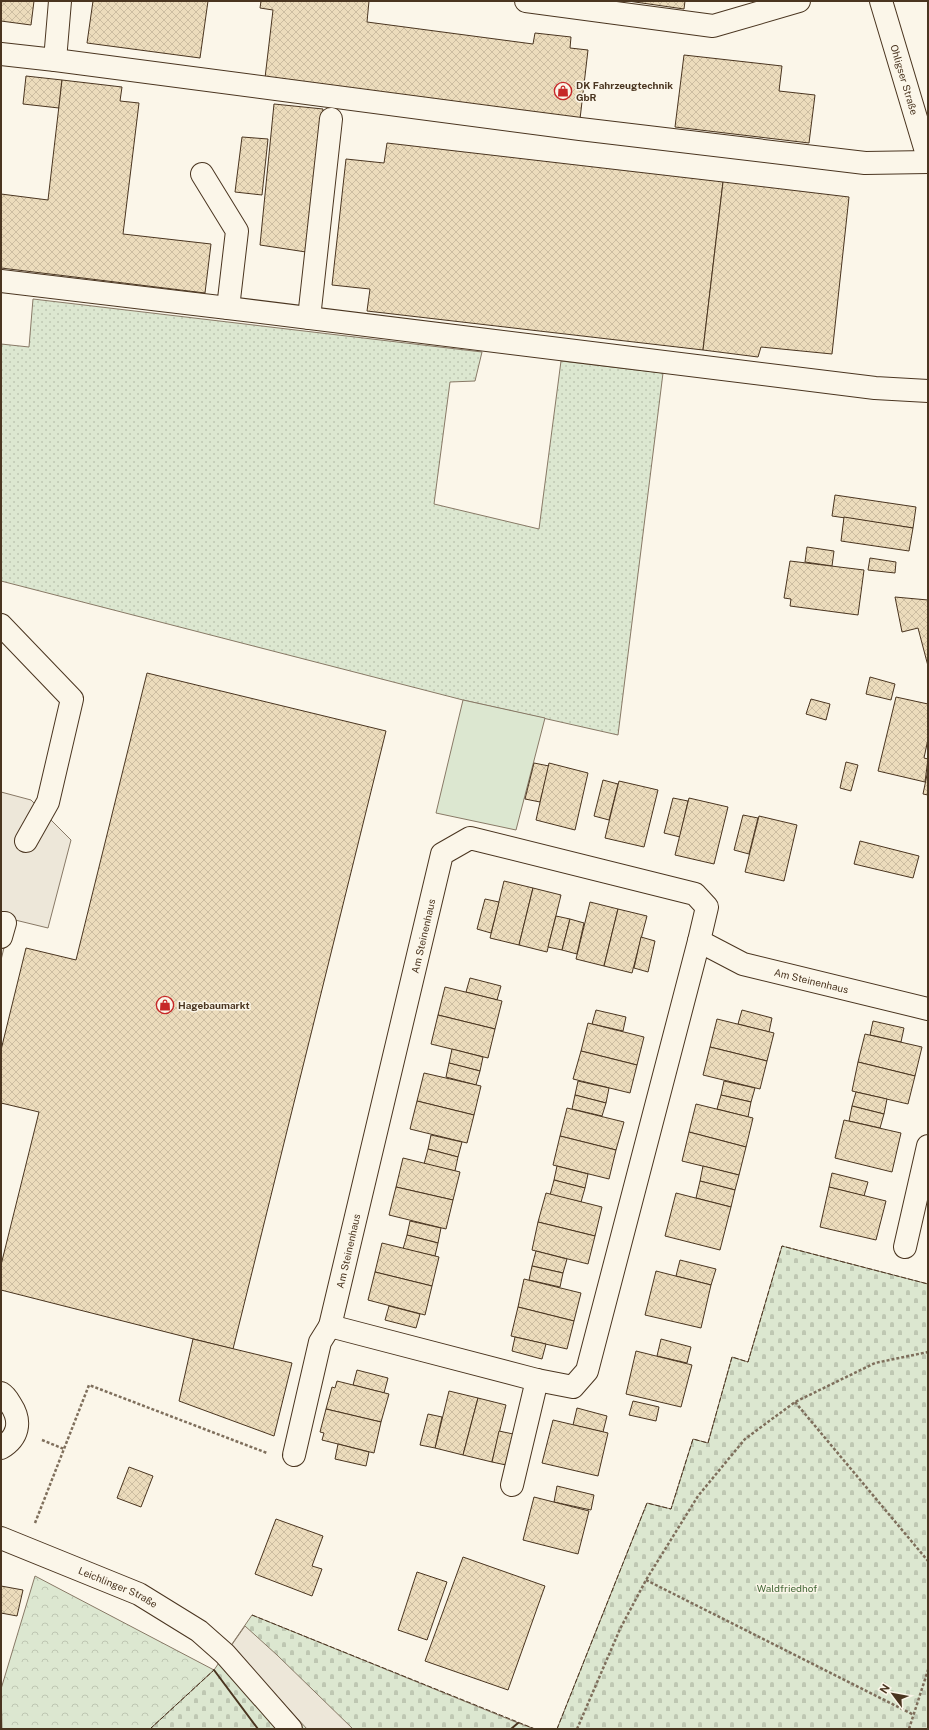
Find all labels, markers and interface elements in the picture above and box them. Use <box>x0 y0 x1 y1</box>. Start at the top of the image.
street label: Ohligser Straße <box>888 43 921 117</box>
place label: DK Fahrzeugtechnik GbR <box>576 79 673 103</box>
shop icon: DK Fahrzeugtechnik GbR <box>553 81 573 101</box>
street label: Am Steinenhaus <box>409 898 437 974</box>
street label: Am Steinenhaus <box>773 966 850 995</box>
shop icon: Hagebaumarkt <box>155 995 175 1015</box>
place label: Hagebaumarkt <box>178 999 250 1011</box>
street label: Am Steinenhaus <box>334 1213 362 1289</box>
street label: Leichlinger Straße <box>77 1564 160 1610</box>
park label: Waldfriedhof <box>757 1582 817 1594</box>
north arrow <box>873 1674 913 1714</box>
text: N <box>877 1682 892 1696</box>

